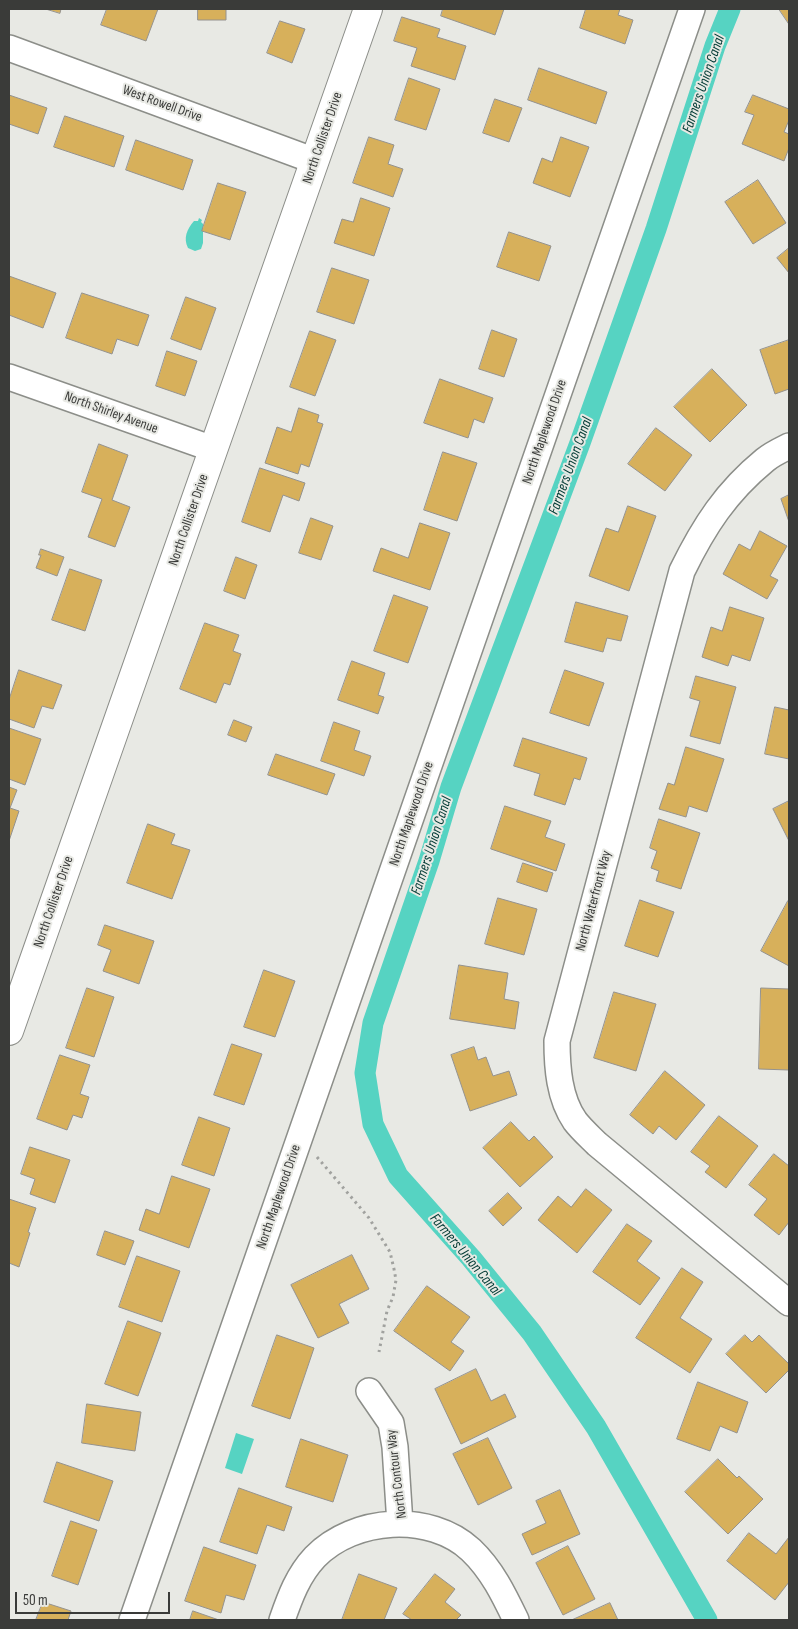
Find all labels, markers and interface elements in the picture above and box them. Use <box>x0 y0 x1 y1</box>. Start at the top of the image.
water label: Farmers Union Canal <box>679 33 729 135</box>
street label: West Rowell Drive <box>120 82 204 126</box>
street label: North Collister Drive <box>299 90 347 186</box>
street label: North Maplewood Drive <box>519 378 571 486</box>
street label: North Shirley Avenue <box>62 388 160 438</box>
water label: Farmers Union Canal <box>545 415 597 517</box>
street label: North Collister Drive <box>165 472 213 568</box>
street label: North Maplewood Drive <box>386 760 438 868</box>
water label: Farmers Union Canal <box>408 795 456 897</box>
street label: North Waterfront Way <box>573 849 615 953</box>
street label: North Collister Drive <box>30 854 78 950</box>
street label: North Maplewood Drive <box>253 1143 305 1251</box>
water label: Farmers Union Canal <box>425 1210 505 1300</box>
street label: North Contour Way <box>383 1428 411 1520</box>
scale bar <box>18 1582 172 1614</box>
text: 50 m <box>23 1591 48 1610</box>

